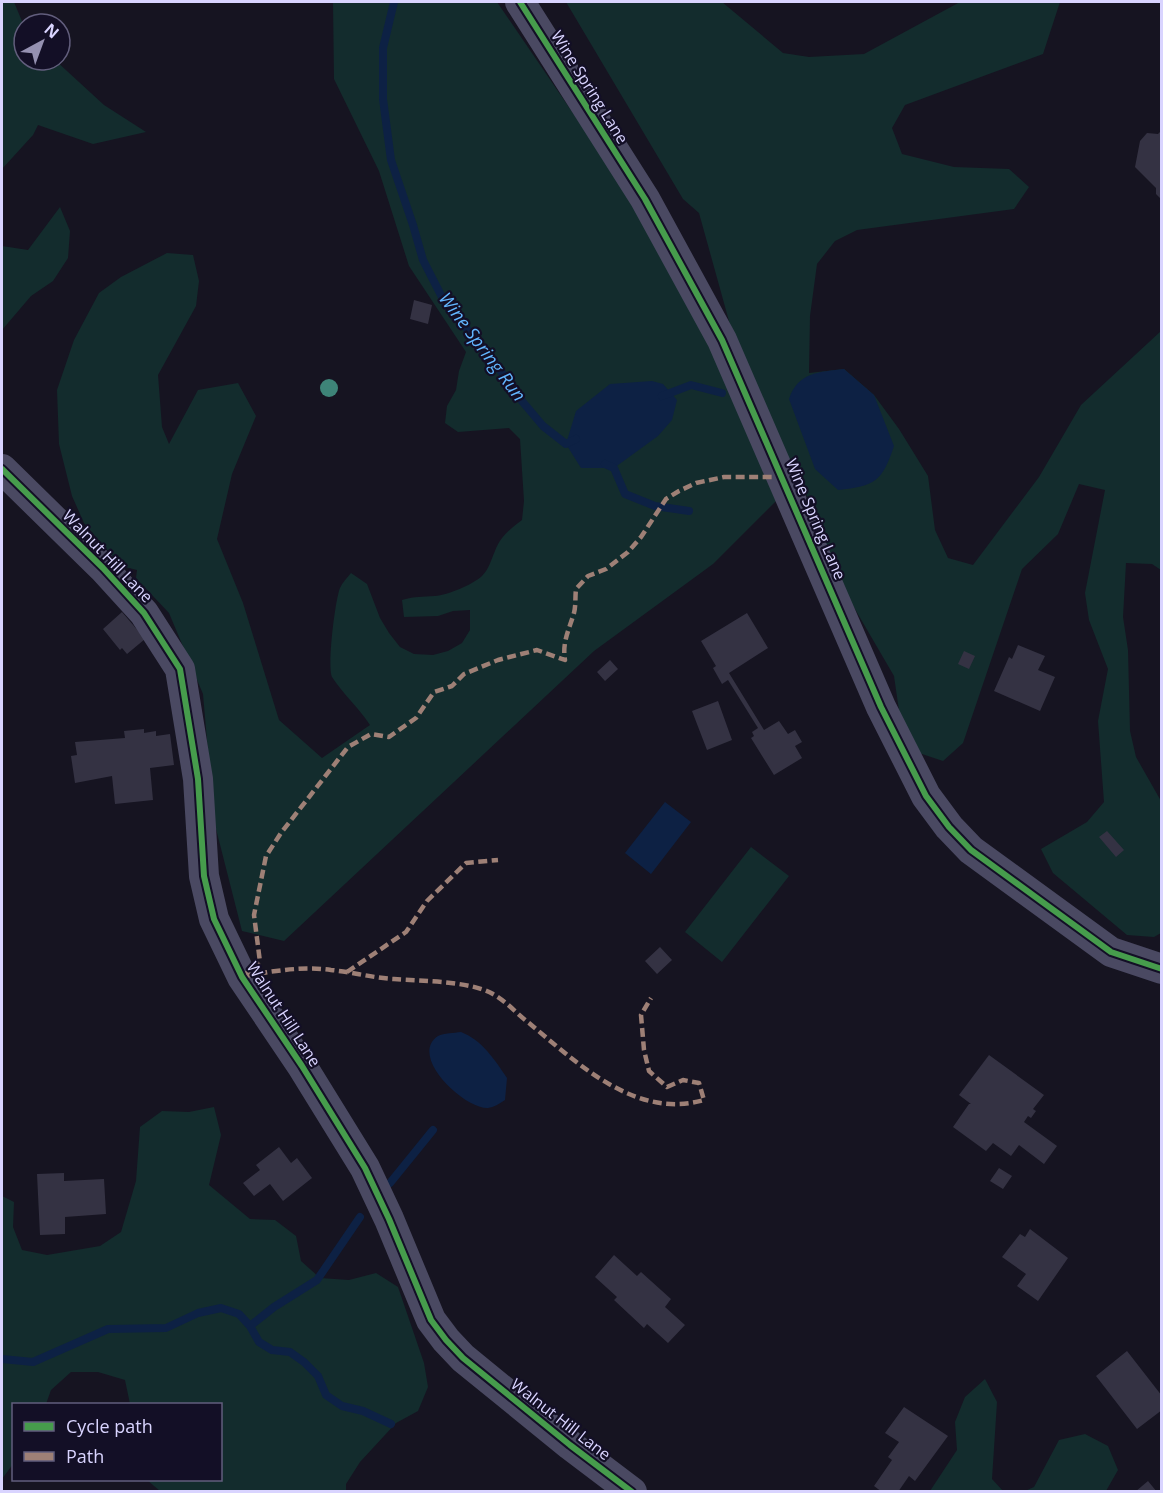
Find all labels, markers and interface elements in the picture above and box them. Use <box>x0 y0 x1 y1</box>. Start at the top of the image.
north arrow <box>12 12 72 72</box>
text: N <box>40 18 64 43</box>
street label: Wine Spring Lane <box>546 26 634 148</box>
water label: Wine Spring Run <box>434 287 532 406</box>
street label: Wine Spring Lane <box>781 455 851 583</box>
street label: Walnut Hill Lane <box>58 505 158 607</box>
street label: Walnut Hill Lane <box>242 957 326 1071</box>
street label: Walnut Hill Lane <box>506 1373 616 1465</box>
legend <box>12 1403 222 1481</box>
text: Cycle path <box>66 1414 153 1438</box>
text: Path <box>66 1444 104 1468</box>

